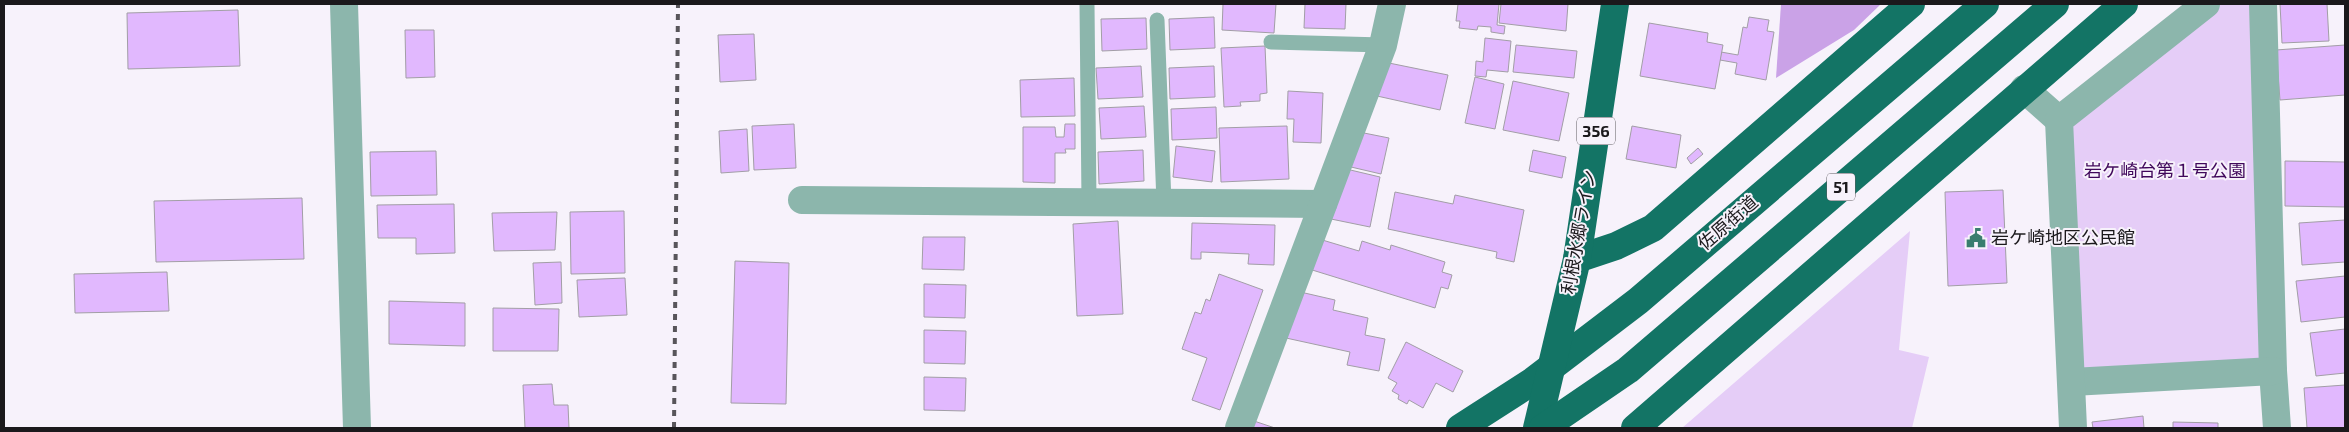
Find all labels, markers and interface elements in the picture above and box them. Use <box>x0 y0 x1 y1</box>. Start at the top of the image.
road number: 356 <box>1577 118 1615 144</box>
park label: 岩ケ崎台第１号公園 <box>2084 159 2246 181</box>
street label: 利根水郷ライン <box>1556 168 1600 296</box>
road number: 51 <box>1827 173 1855 200</box>
street label: 佐原街道 <box>1693 190 1762 254</box>
place label: 岩ケ崎地区公民館 <box>1991 226 2135 248</box>
public building icon: 岩ケ崎地区公民館 <box>1965 227 1987 249</box>

